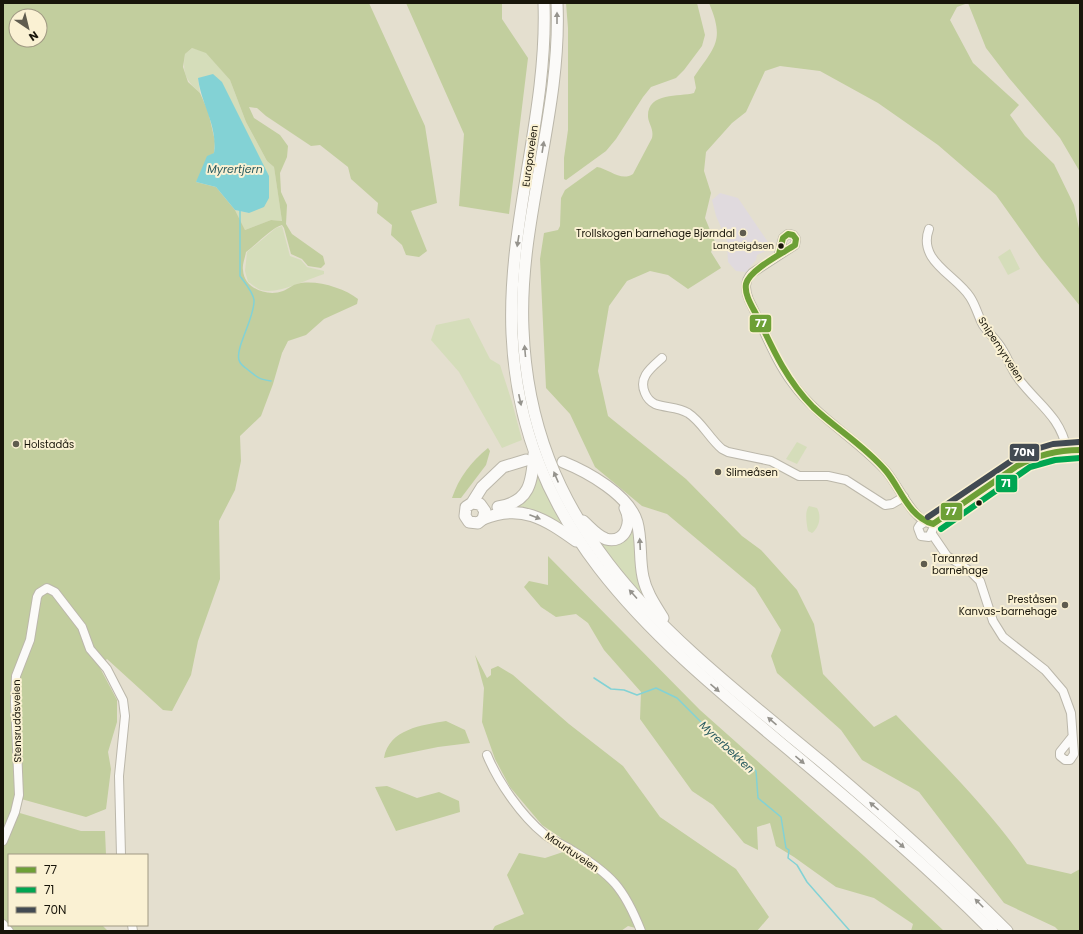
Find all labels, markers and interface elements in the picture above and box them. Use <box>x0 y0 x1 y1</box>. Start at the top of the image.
north arrow <box>8 8 48 48</box>
one-way arrow <box>554 11 560 24</box>
text: N <box>26 27 42 45</box>
street label: Europaveien <box>518 124 542 188</box>
one-way arrow <box>540 141 546 153</box>
water label: Myrertjern <box>207 161 263 177</box>
place label: Trollskogen barnehage Bjørndal <box>576 226 735 241</box>
marker: Trollskogen barnehage Bjørndal <box>738 228 748 238</box>
one-way arrow <box>515 235 521 248</box>
place label: Langteigåsen <box>713 240 774 252</box>
marker: Langteigåsen <box>776 241 786 251</box>
line badge: 77 <box>749 314 772 333</box>
street label: Snipemyrveien <box>974 314 1028 384</box>
text: 77 <box>755 315 767 331</box>
one-way arrow <box>521 345 528 357</box>
one-way arrow <box>518 394 524 406</box>
place label: Holstadås <box>24 437 74 452</box>
marker: Holstadås <box>11 439 21 449</box>
line badge: 70N <box>1009 443 1040 462</box>
text: 70N <box>1013 444 1035 460</box>
place label: Slimeåsen <box>726 465 778 480</box>
marker: Slimeåsen <box>713 467 723 477</box>
one-way arrow <box>553 470 559 482</box>
line badge: 71 <box>995 474 1018 493</box>
text: 71 <box>1001 475 1011 491</box>
unlabelled marker <box>974 498 984 508</box>
line badge: 77 <box>940 502 963 521</box>
text: 77 <box>945 503 957 519</box>
one-way arrow <box>529 514 541 520</box>
one-way arrow <box>637 537 643 550</box>
place label: Taranrød barnehage <box>932 551 988 578</box>
marker: Taranrød barnehage <box>919 559 929 569</box>
one-way arrow <box>629 589 638 600</box>
place label: Preståsen Kanvas-barnehage <box>959 592 1057 619</box>
marker: Preståsen Kanvas-barnehage <box>1060 600 1070 610</box>
street label: Stensrudåsveien <box>9 679 25 763</box>
one-way arrow <box>709 683 720 692</box>
one-way arrow <box>767 716 778 725</box>
water label: Myrerbekken <box>696 717 758 777</box>
one-way arrow <box>795 755 806 764</box>
one-way arrow <box>868 801 879 810</box>
street label: Maurtuveien <box>542 828 602 876</box>
one-way arrow <box>894 839 905 848</box>
legend <box>8 854 148 926</box>
text: 77 <box>44 861 58 878</box>
text: 71 <box>44 881 54 898</box>
one-way arrow <box>974 898 984 908</box>
text: 70N <box>44 901 67 918</box>

